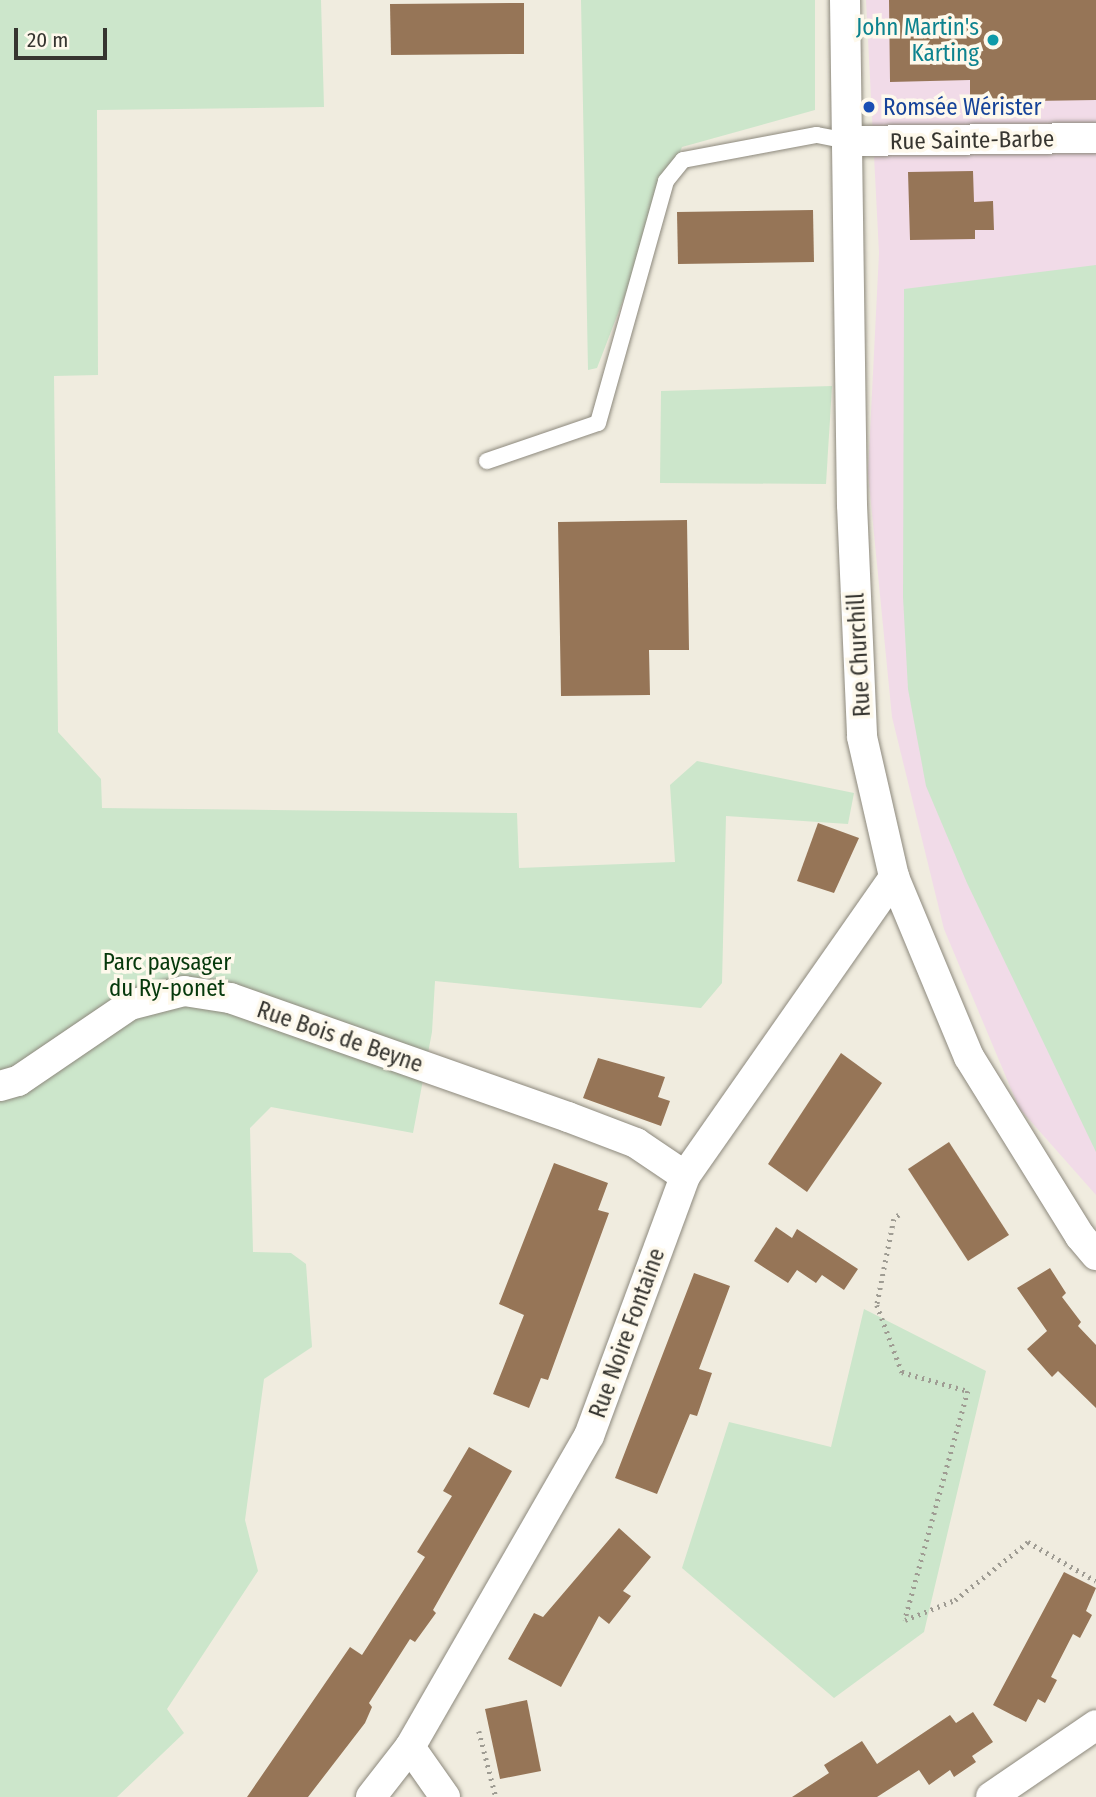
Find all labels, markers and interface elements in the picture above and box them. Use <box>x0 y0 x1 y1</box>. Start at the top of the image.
place label: John Martin's Karting <box>856 13 979 67</box>
scale bar <box>18 14 110 58</box>
text: 20 m <box>27 27 68 53</box>
marker: John Martin's Karting <box>985 32 1001 48</box>
place label: Romsée Wérister <box>883 93 1041 121</box>
marker: Romsée Wérister <box>861 99 877 115</box>
street label: Rue Sainte-Barbe <box>890 125 1054 155</box>
street label: Rue Churchill <box>842 592 876 718</box>
park label: Parc paysager du Ry-ponet <box>103 948 231 1002</box>
street label: Rue Bois de Beyne <box>253 996 427 1078</box>
street label: Rue Noire Fontaine <box>583 1244 671 1422</box>

